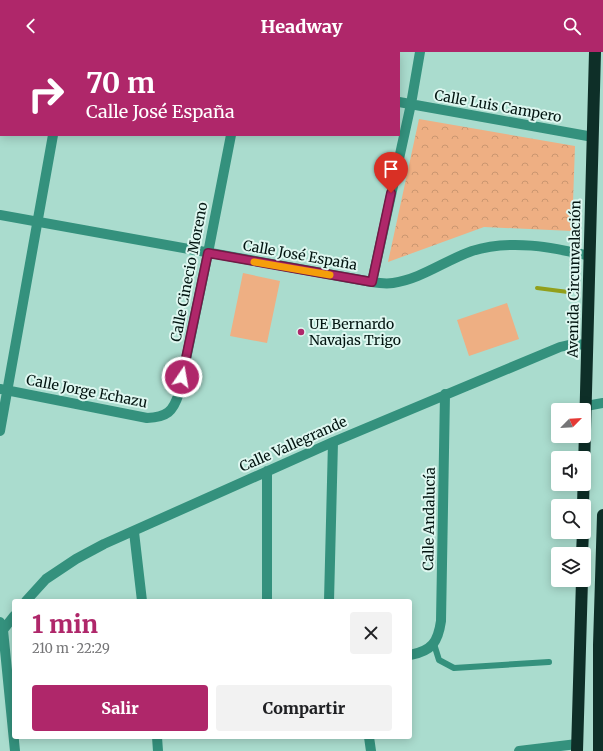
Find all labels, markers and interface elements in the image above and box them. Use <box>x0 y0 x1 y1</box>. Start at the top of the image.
icon: back <box>20 15 42 37</box>
text: Headway <box>261 15 342 38</box>
icon: search <box>561 15 583 37</box>
text: 70 m <box>86 65 155 101</box>
icon: right <box>20 68 72 120</box>
street label: Calle Luis Campero <box>433 86 563 126</box>
text: Calle José España <box>86 100 235 123</box>
pin <box>374 152 408 193</box>
icon: arrive <box>380 158 402 180</box>
street label: Avenida Circunvalación <box>564 200 584 359</box>
street label: Calle Cinecio Moreno <box>167 201 211 343</box>
street label: Calle José España <box>242 236 359 274</box>
place label: UE Bernardo Navajas Trigo <box>309 315 401 349</box>
marker: UE Bernardo Navajas Trigo <box>296 327 306 337</box>
position arrow <box>161 356 203 398</box>
street label: Calle Jorge Echazu <box>25 370 149 412</box>
north arrow <box>551 403 591 443</box>
map controls <box>551 403 591 587</box>
street label: Calle Vallegrande <box>236 412 350 476</box>
button: sound <box>551 451 591 491</box>
street label: Calle Andalucía <box>419 467 439 571</box>
button: search <box>551 499 591 539</box>
button: layers <box>551 547 591 587</box>
text: 1 min <box>32 609 98 640</box>
button: close <box>350 612 392 654</box>
text: 210 m · 22:29 <box>32 640 110 657</box>
button: Salir <box>32 685 208 731</box>
button: Compartir <box>216 685 392 731</box>

